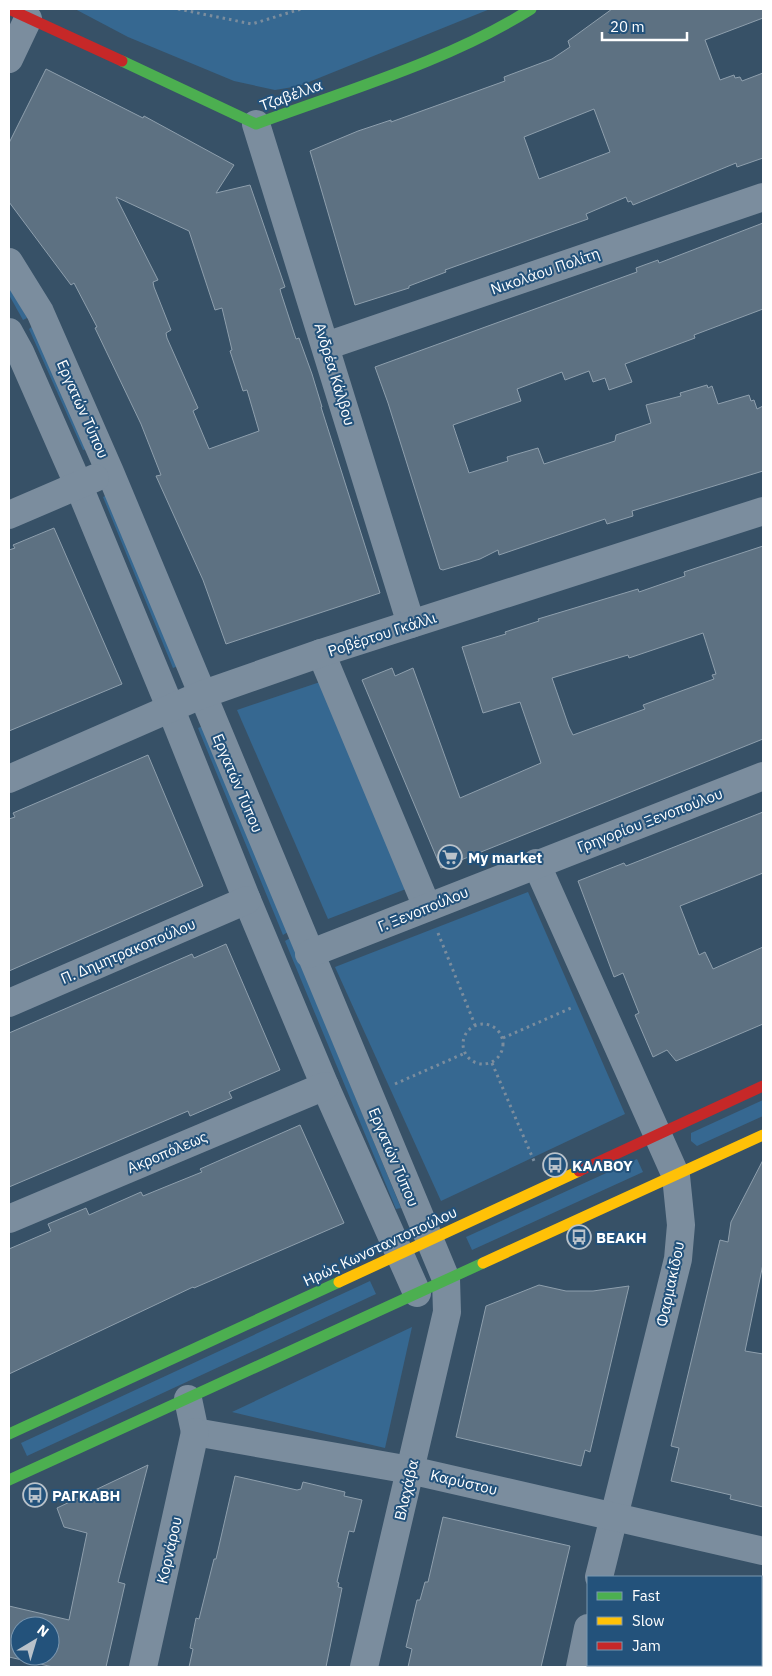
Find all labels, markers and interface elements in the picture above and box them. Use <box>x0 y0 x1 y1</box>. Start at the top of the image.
scale bar <box>602 10 687 42</box>
text: 20 m <box>610 17 645 36</box>
street label: Τζαβέλλα <box>257 75 325 115</box>
street label: Νικολάου Πολίτη <box>488 243 602 299</box>
street label: Ανδρέα Κάλβου <box>310 320 360 428</box>
street label: Εργατών Τύπου <box>53 357 113 461</box>
street label: Ροβέρτου Γκάλλι <box>325 607 439 660</box>
street label: Εργατών Τύπου <box>209 731 267 835</box>
street label: Γρηγορίου Ξενοπούλου <box>574 783 726 857</box>
supermarket icon: My market <box>437 844 463 870</box>
place label: My market <box>468 848 543 867</box>
street label: Γ. Ξενοπούλου <box>375 882 471 936</box>
street label: Π. Δημητρακοπούλου <box>58 914 198 988</box>
street label: Εργατών Τύπου <box>365 1105 423 1209</box>
street label: Ακροπόλεως <box>124 1127 210 1177</box>
bus stop icon: ΚΑΛΒΟΥ <box>542 1152 568 1178</box>
place label: ΚΑΛΒΟΥ <box>572 1156 633 1175</box>
street label: Ηρώς Κωνσταντοπούλου <box>300 1202 460 1290</box>
bus stop icon: ΒΕΑΚΗ <box>566 1224 592 1250</box>
place label: ΒΕΑΚΗ <box>596 1228 647 1247</box>
street label: Φαρμακίδου <box>652 1240 688 1328</box>
street label: Βλαχάβα <box>390 1457 422 1522</box>
street label: Καρύστου <box>429 1465 499 1499</box>
bus stop icon: ΡΑΓΚΑΒΗ <box>22 1482 48 1508</box>
place label: ΡΑΓΚΑΒΗ <box>52 1486 120 1505</box>
street label: Κορνάρου <box>152 1515 186 1585</box>
legend <box>587 1576 762 1666</box>
text: Fast <box>632 1586 660 1605</box>
text: Slow <box>632 1611 665 1630</box>
north arrow <box>10 1616 60 1666</box>
text: N <box>33 1621 53 1641</box>
text: Jam <box>632 1636 661 1655</box>

